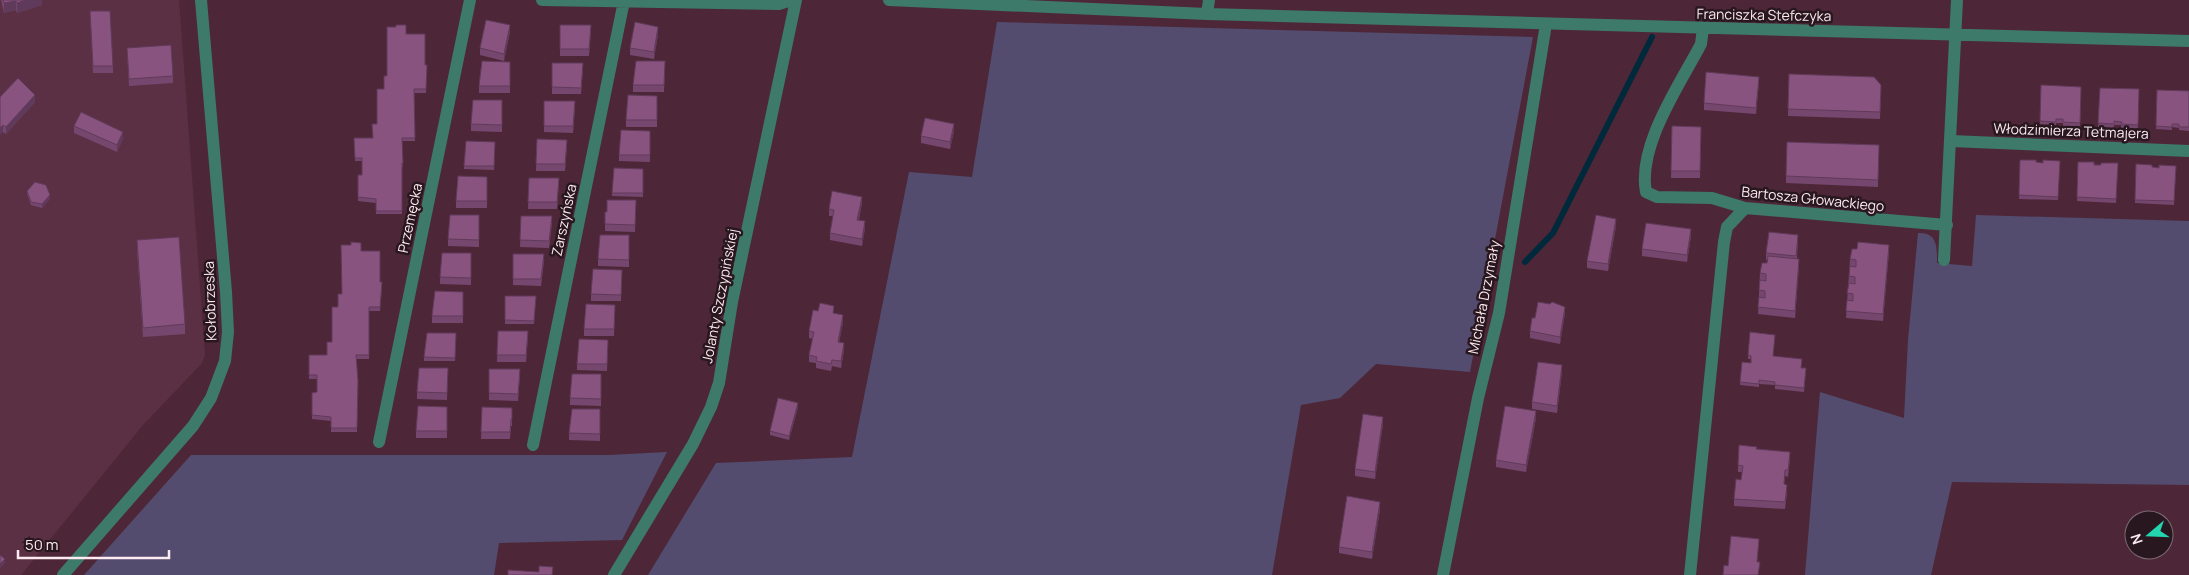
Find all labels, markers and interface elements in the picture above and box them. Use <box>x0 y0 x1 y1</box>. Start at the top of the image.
street label: Franciszka Stefczyka <box>1696 4 1832 25</box>
street label: Włodzimierza Tetmajera <box>1993 118 2149 143</box>
street label: Przemęcka <box>393 181 426 255</box>
street label: Zarszyńska <box>547 182 580 258</box>
street label: Bartosza Głowackiego <box>1741 182 1885 215</box>
street label: Jolanty Szczypińskiej <box>697 227 742 365</box>
street label: Michała Drzymały <box>1463 238 1504 356</box>
street label: Kołobrzeska <box>199 261 220 341</box>
north arrow <box>2124 510 2174 560</box>
scale bar <box>18 528 169 560</box>
text: N <box>2126 532 2147 547</box>
text: 50 m <box>25 534 59 555</box>

